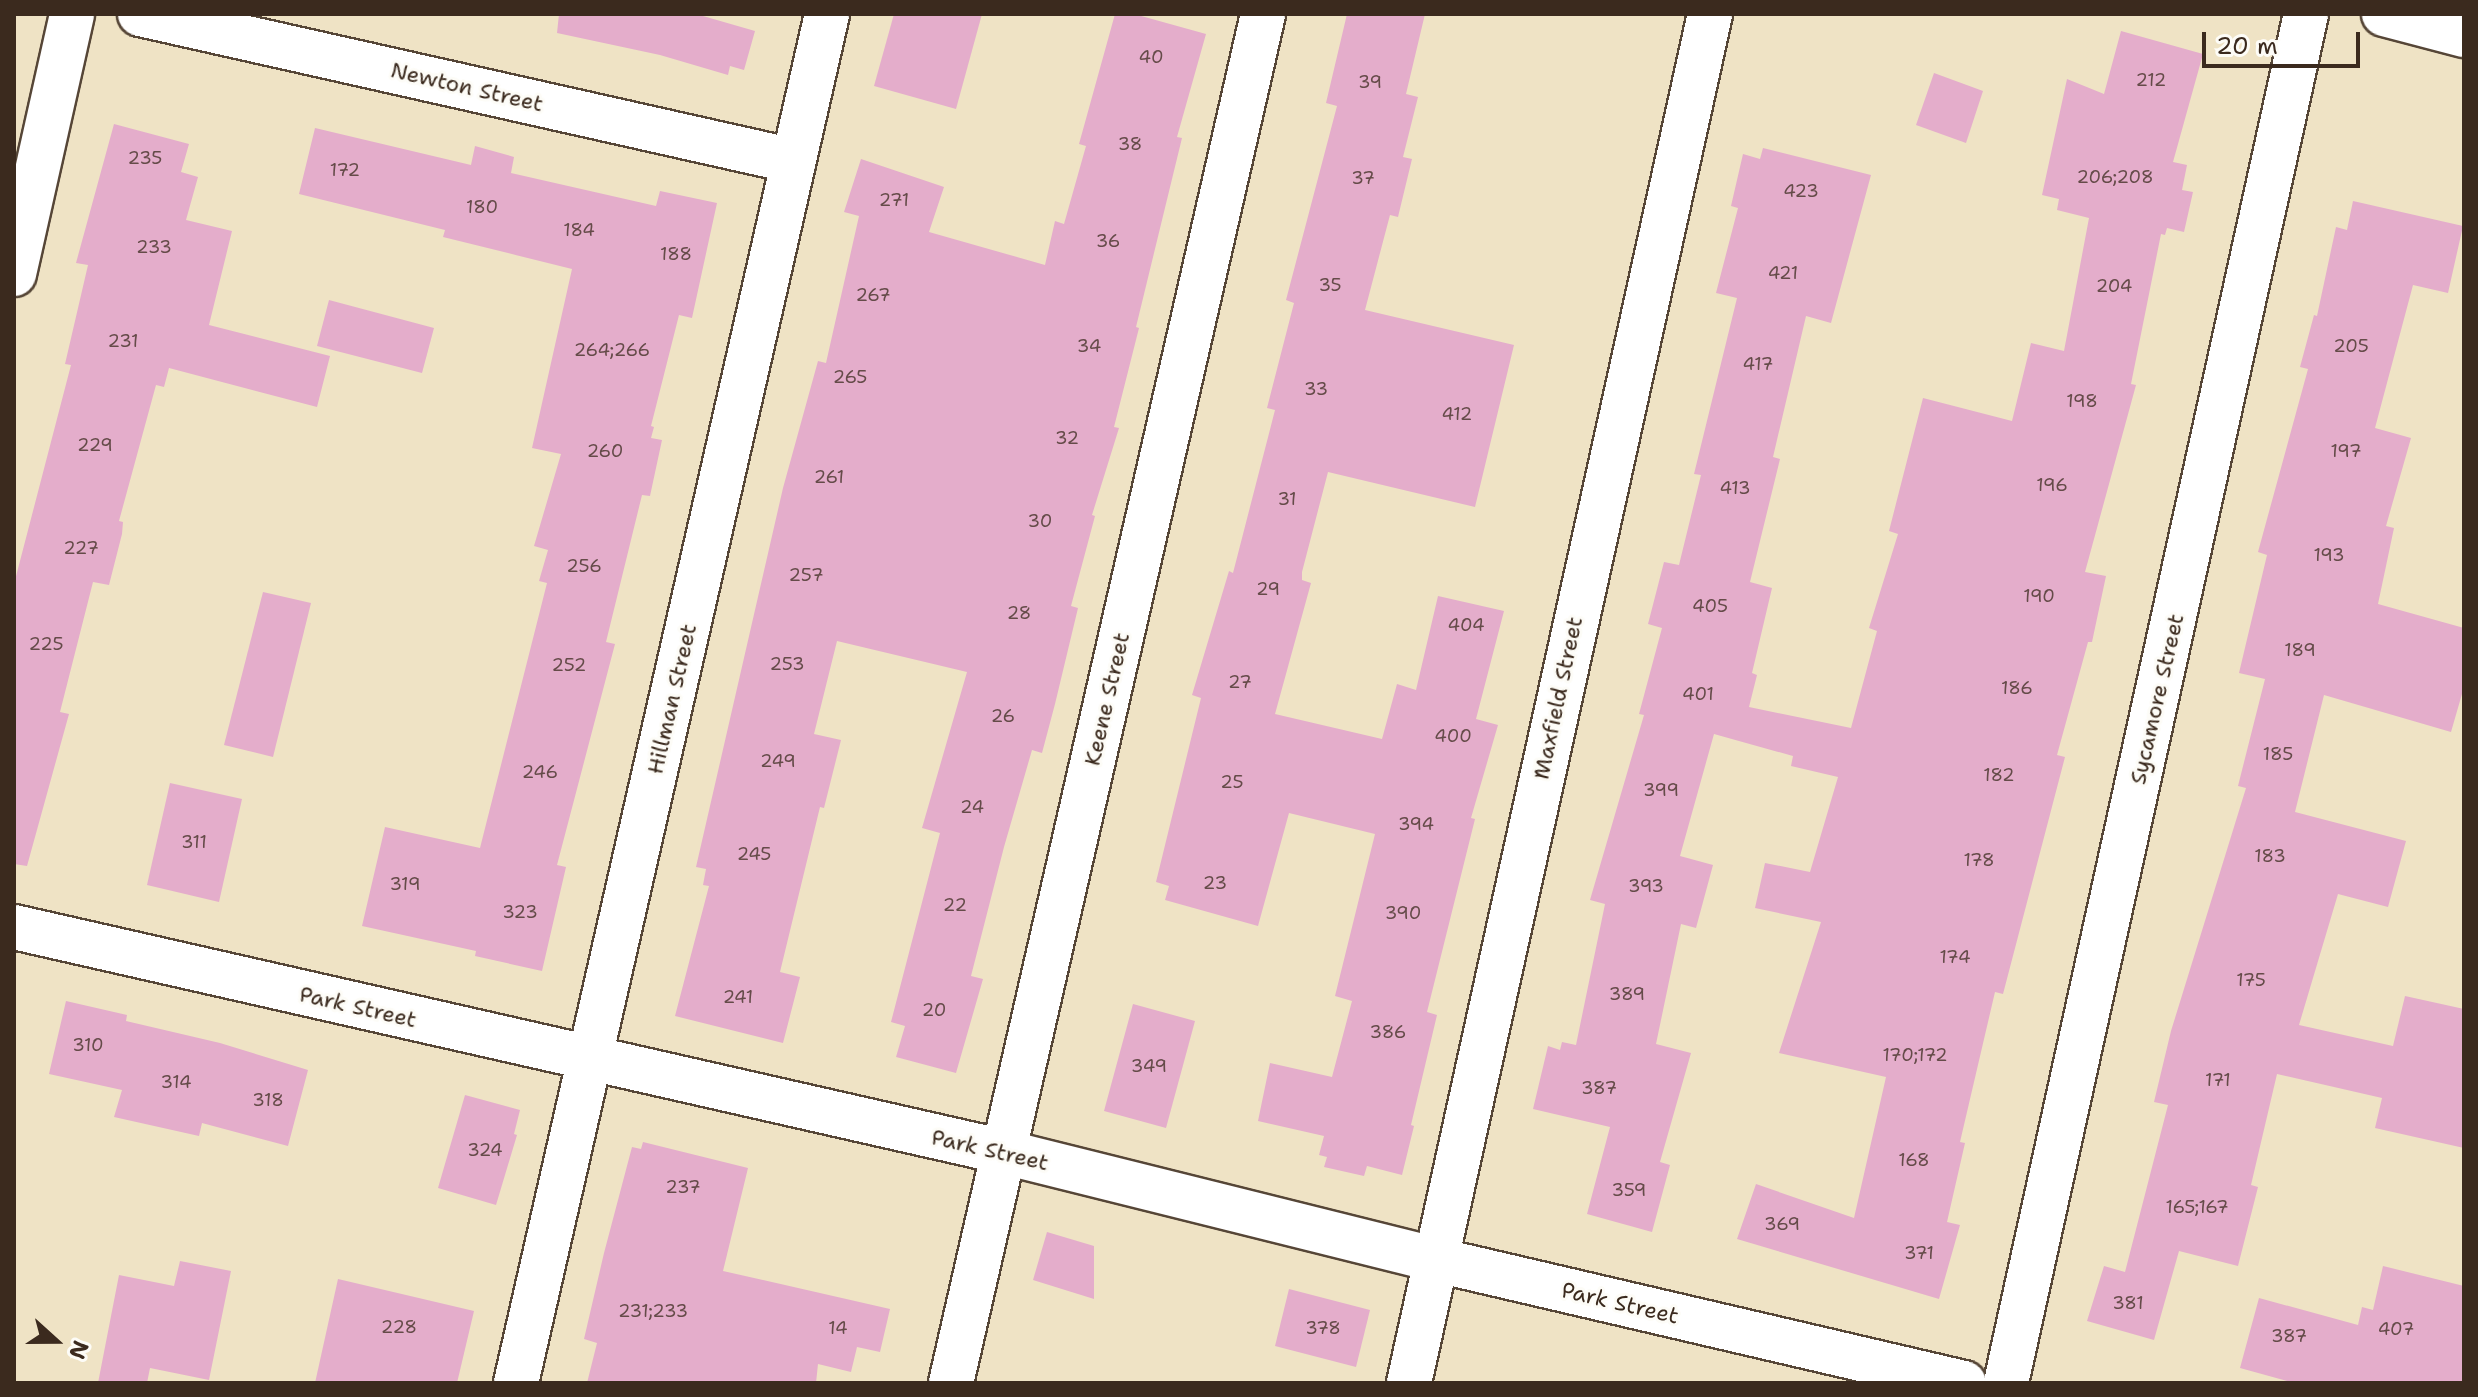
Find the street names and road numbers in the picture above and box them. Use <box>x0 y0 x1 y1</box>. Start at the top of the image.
street label: Newton Street <box>388 57 546 117</box>
street label: Sycamore Street <box>2125 611 2189 787</box>
street label: Maxfield Street <box>1528 614 1588 782</box>
street label: Hillman Street <box>642 621 702 777</box>
street label: Keene Street <box>1079 630 1135 768</box>
street label: Park Street <box>297 981 419 1033</box>
street label: Park Street <box>929 1124 1051 1176</box>
street label: Park Street <box>1559 1277 1681 1329</box>

